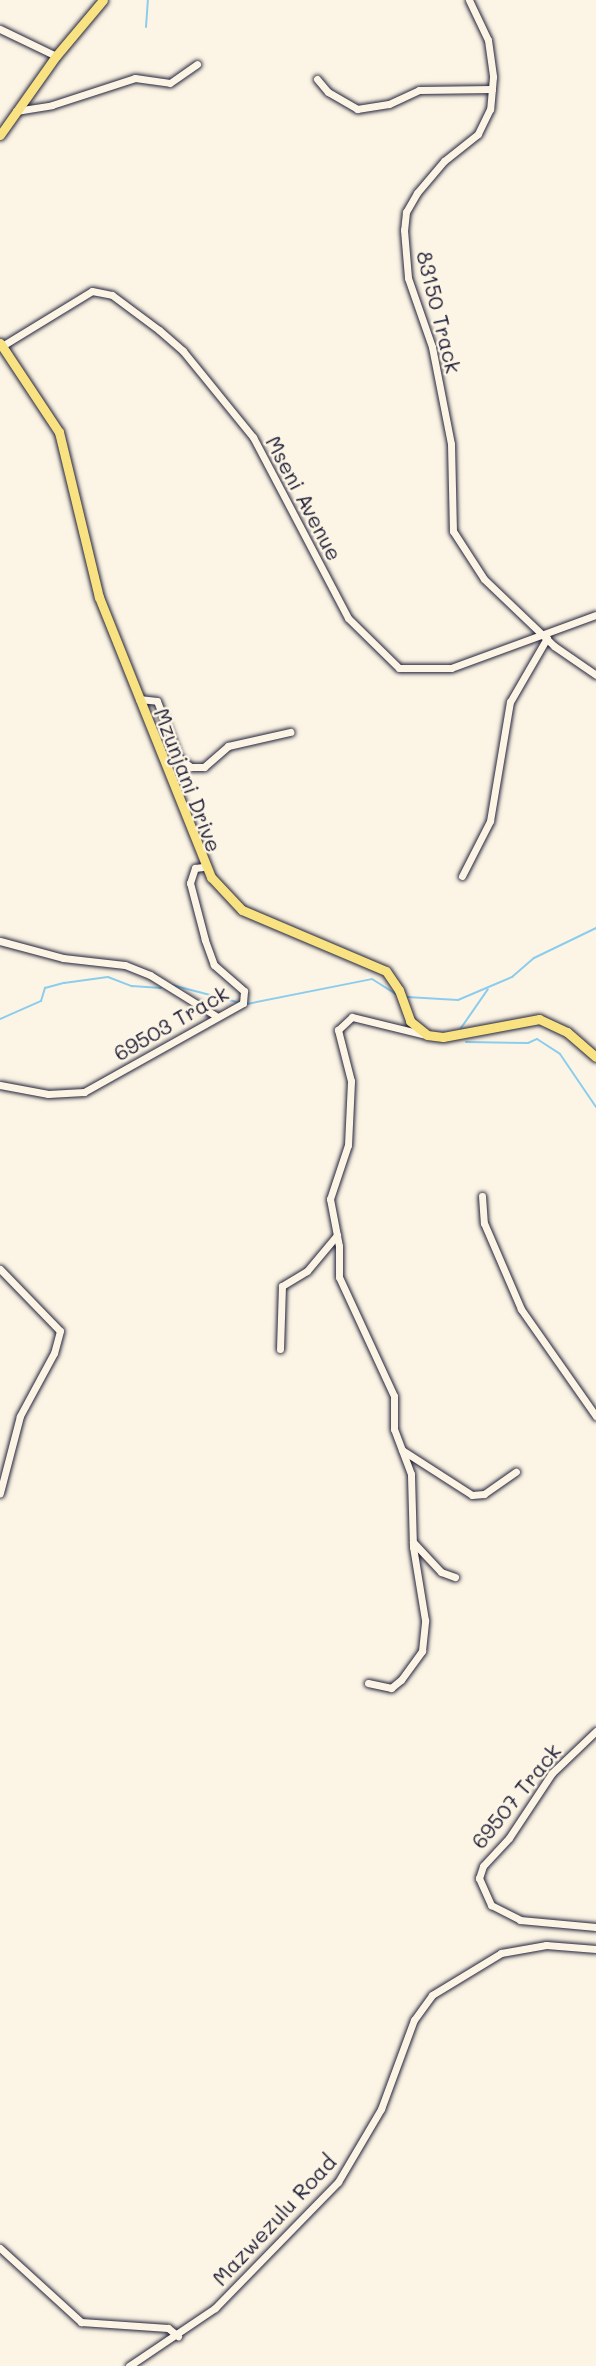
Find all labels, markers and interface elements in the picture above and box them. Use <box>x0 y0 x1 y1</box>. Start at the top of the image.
street label: 83150 Track <box>412 248 466 376</box>
street label: Mseni Avenue <box>261 431 347 565</box>
street label: Mzunjani Drive <box>149 705 227 855</box>
street label: 69503 Track <box>109 980 233 1066</box>
street label: 69507 Track <box>466 1739 566 1853</box>
street label: Mazwezulu Road <box>207 2149 341 2291</box>

